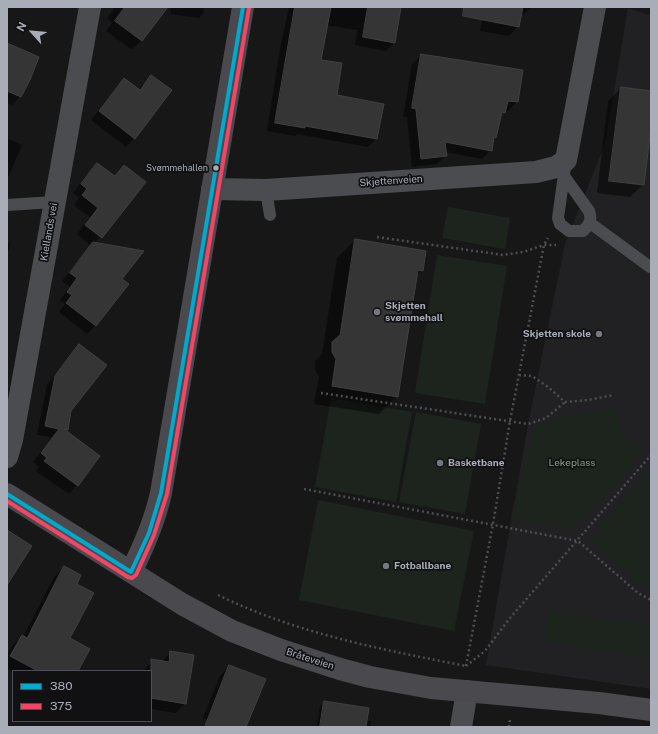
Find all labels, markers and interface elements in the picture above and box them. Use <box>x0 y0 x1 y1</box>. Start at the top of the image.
north arrow <box>12 12 52 52</box>
text: N <box>14 20 29 33</box>
place label: Svømmehallen <box>146 163 208 173</box>
marker: Svømmehallen <box>211 163 221 173</box>
street label: Skjettenveien <box>359 173 423 189</box>
street label: Kiellands vei <box>38 202 60 262</box>
place label: Skjetten svømmehall <box>385 300 443 324</box>
marker: Skjetten svømmehall <box>372 307 382 317</box>
place label: Skjetten skole <box>523 328 591 340</box>
marker: Skjetten skole <box>594 329 604 339</box>
place label: Basketbane <box>448 457 504 469</box>
park label: Lekeplass <box>549 457 595 469</box>
marker: Basketbane <box>435 458 445 468</box>
place label: Fotballbane <box>394 560 451 572</box>
marker: Fotballbane <box>381 561 391 571</box>
street label: Bråteveien <box>285 646 335 672</box>
legend <box>12 670 152 722</box>
text: 380 <box>50 679 73 693</box>
text: 375 <box>50 699 72 713</box>

